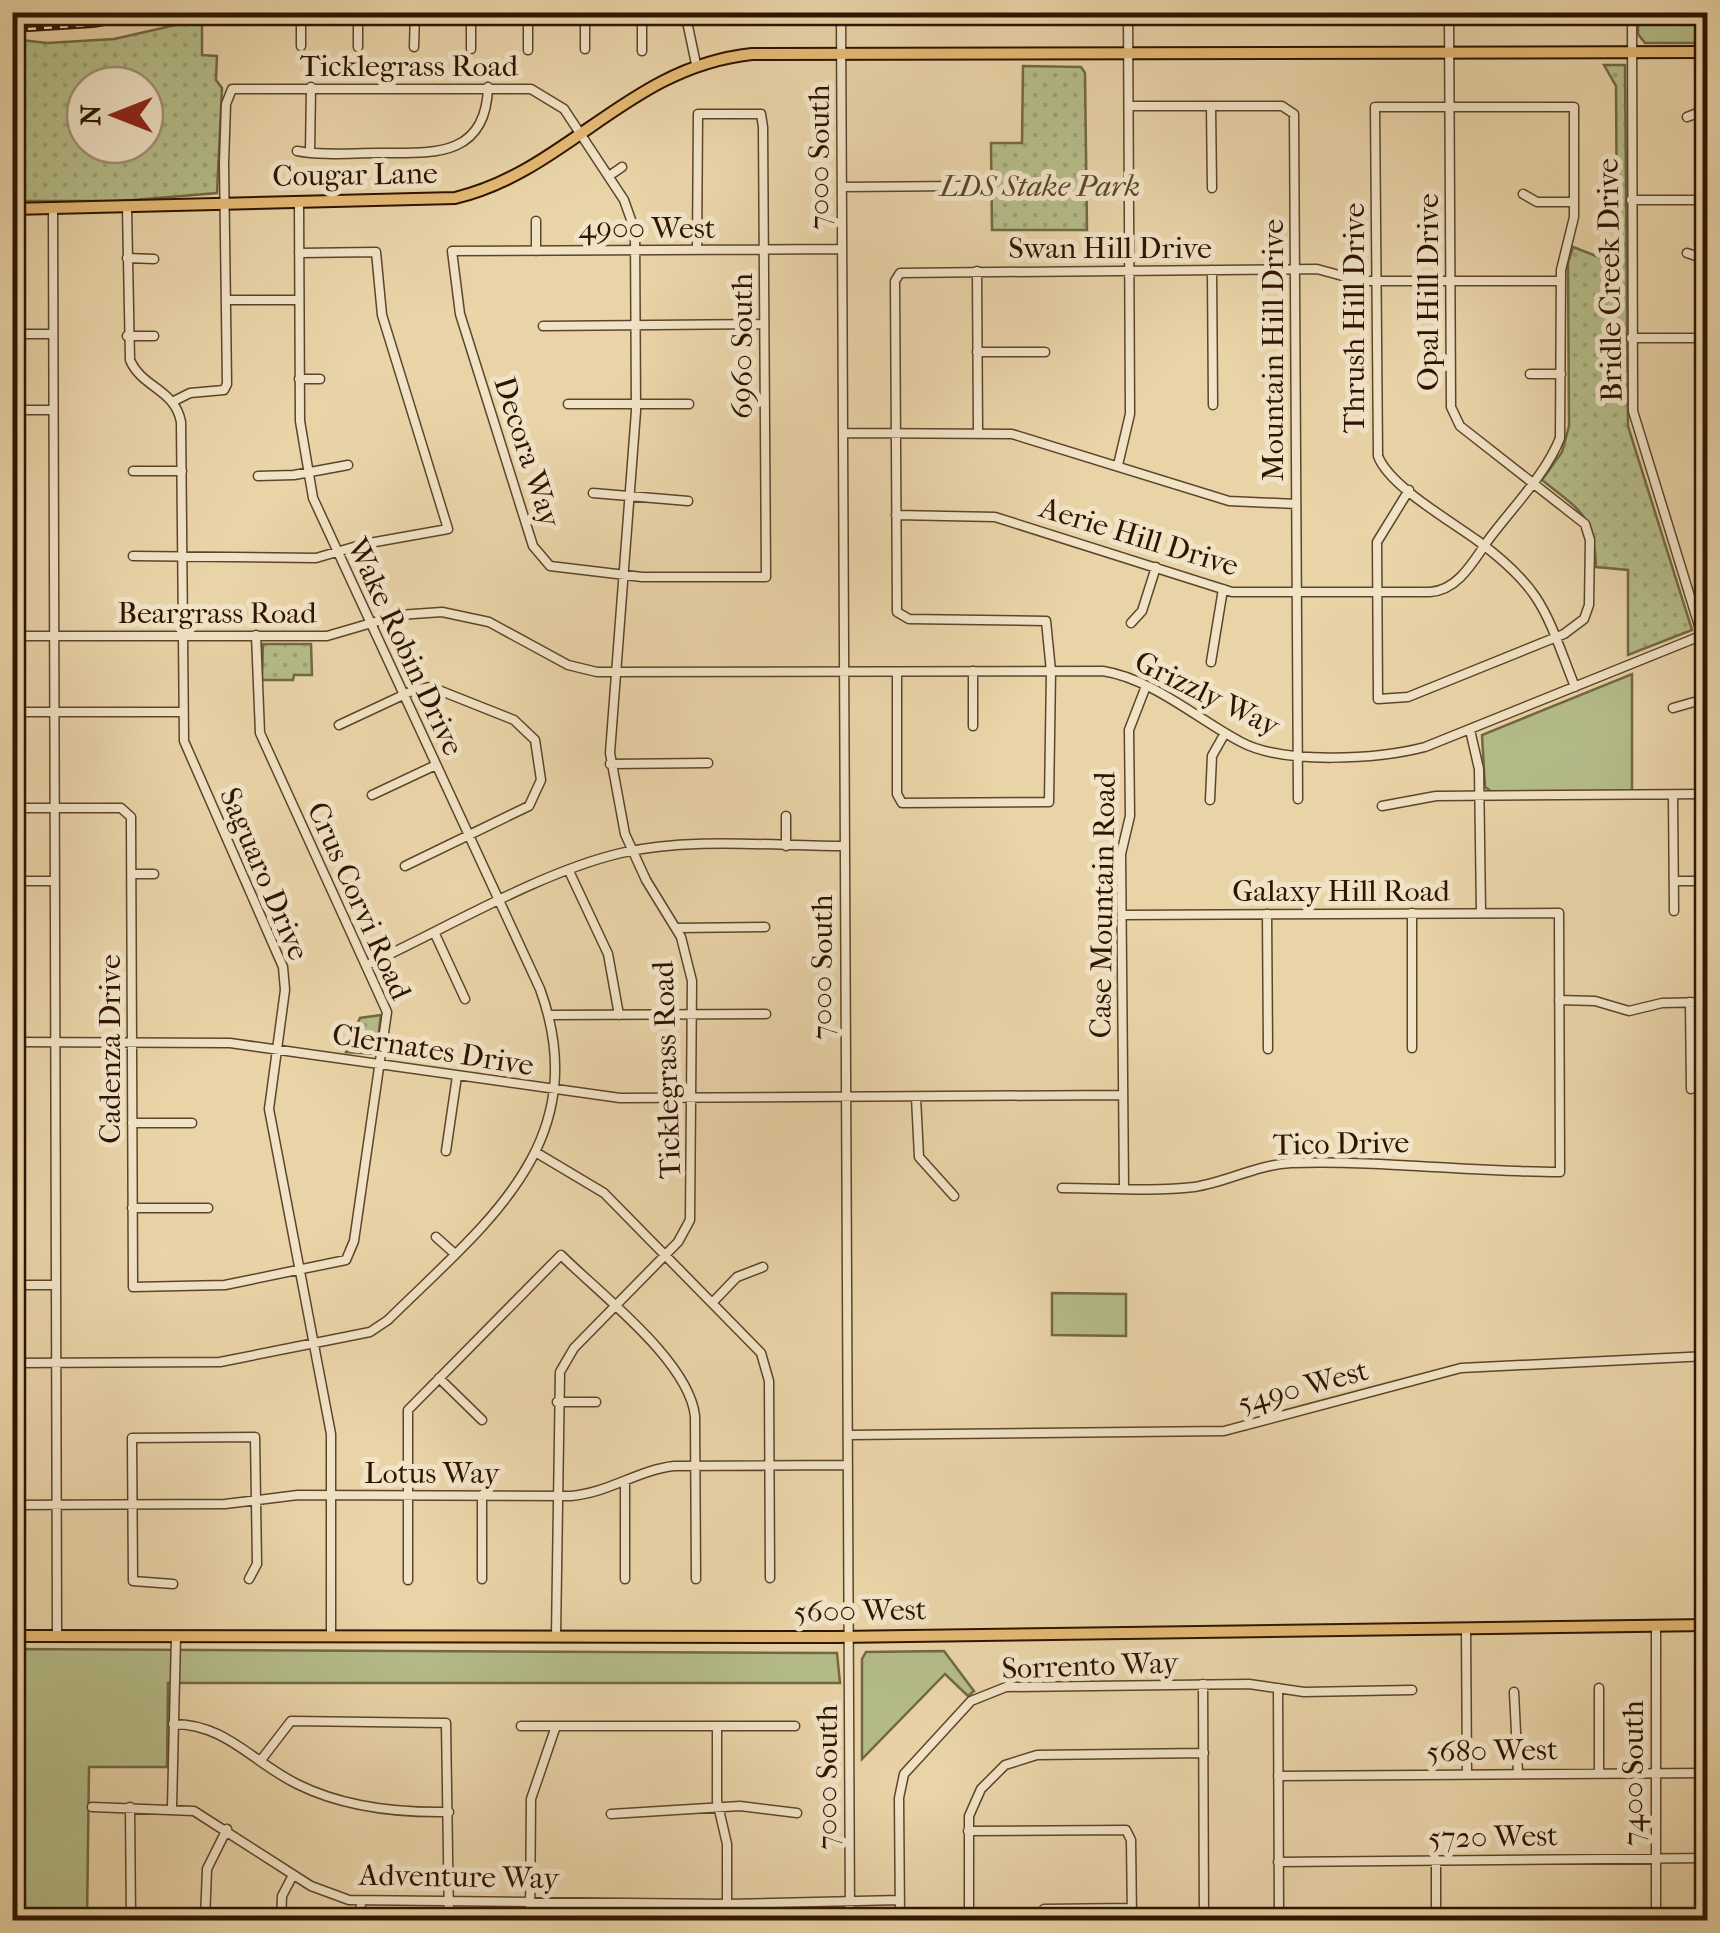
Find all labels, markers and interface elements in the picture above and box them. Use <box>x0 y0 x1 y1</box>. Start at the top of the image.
street label: Ticklegrass Road <box>300 49 519 84</box>
north arrow <box>65 65 165 165</box>
street label: 7000 South <box>802 84 837 230</box>
text: N <box>74 104 107 126</box>
street label: Cougar Lane <box>272 156 438 194</box>
street label: Bridle Creek Drive <box>1590 158 1630 402</box>
park label: LDS Stake Park <box>938 169 1140 204</box>
street label: Opal Hill Drive <box>1411 193 1446 391</box>
street label: Thrush Hill Drive <box>1337 202 1372 433</box>
street label: 4900 West <box>578 211 716 246</box>
street label: Mountain Hill Drive <box>1256 219 1291 481</box>
street label: Swan Hill Drive <box>1008 231 1212 266</box>
street label: 6960 South <box>725 273 760 419</box>
street label: Decora Way <box>486 373 568 532</box>
street label: Aerie Hill Drive <box>1034 490 1243 584</box>
street label: Wake Robin Drive <box>339 532 471 761</box>
street label: Beargrass Road <box>117 596 317 631</box>
street label: Grizzly Way <box>1129 644 1286 744</box>
street label: Case Mountain Road <box>1083 771 1123 1039</box>
street label: Saguaro Drive <box>212 782 316 966</box>
street label: Crus Corvi Road <box>300 797 418 1006</box>
street label: Galaxy Hill Road <box>1232 874 1451 909</box>
street label: 7000 South <box>805 894 840 1040</box>
street label: Cadenza Drive <box>93 954 128 1144</box>
street label: Ticklegrass Road <box>646 960 688 1180</box>
street label: Clernates Drive <box>330 1017 536 1083</box>
street label: Tico Drive <box>1272 1125 1410 1163</box>
street label: 5490 West <box>1234 1353 1372 1421</box>
street label: Lotus Way <box>364 1456 501 1491</box>
street label: 5600 West <box>793 1592 927 1630</box>
street label: Sorrento Way <box>1001 1645 1180 1687</box>
street label: 7400 South <box>1616 1700 1651 1846</box>
street label: 7000 South <box>810 1704 845 1850</box>
street label: 5680 West <box>1426 1732 1558 1770</box>
street label: 5720 West <box>1428 1818 1558 1856</box>
street label: Adventure Way <box>358 1858 560 1896</box>

